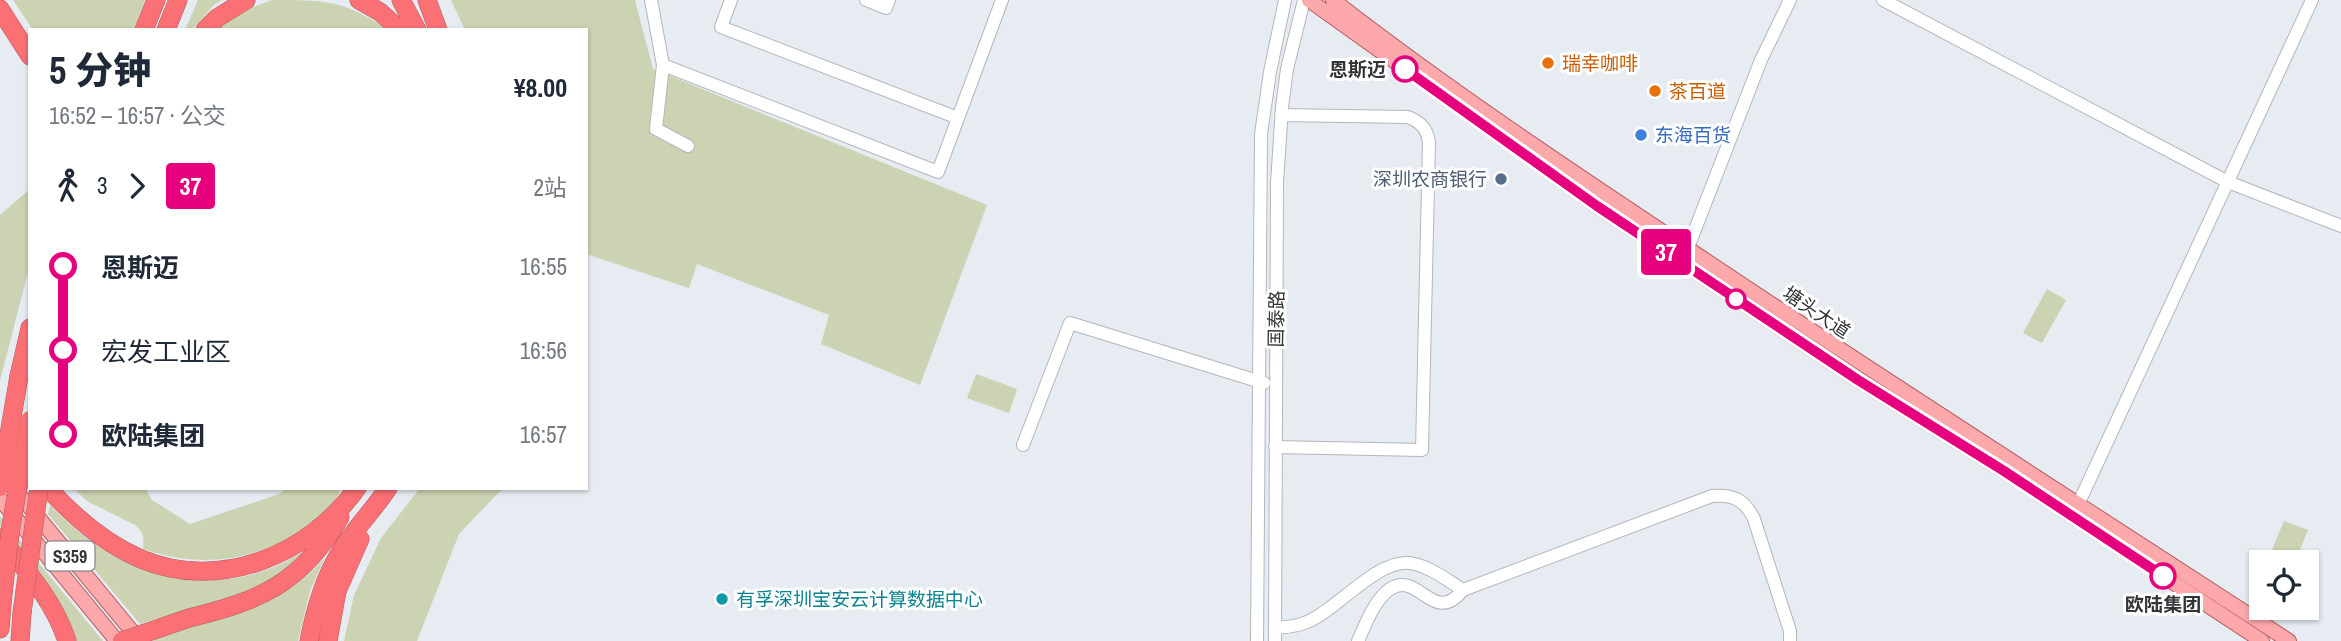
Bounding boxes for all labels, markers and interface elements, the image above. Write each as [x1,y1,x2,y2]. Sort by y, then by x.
text: 5 分钟 [49,45,151,96]
place label: 瑞幸咖啡 [1562,50,1638,76]
marker: 瑞幸咖啡 [1540,55,1556,71]
place label: 恩斯迈 [1329,56,1386,82]
marker: 恩斯迈 [1392,56,1418,82]
text: ¥8.00 [514,70,567,105]
place label: 茶百道 [1669,78,1726,104]
marker: 茶百道 [1647,83,1663,99]
text: 16:52 – 16:57 · 公交 [49,100,226,131]
place label: 东海百货 [1655,122,1731,148]
marker: 东海百货 [1633,127,1649,143]
place label: 深圳农商银行 [1373,166,1487,192]
icon: walk [49,167,87,205]
icon: forward [118,167,156,205]
text: 3 [97,170,108,201]
text: 37 [180,170,201,202]
marker: 深圳农商银行 [1493,171,1509,187]
text: 2站 [534,172,567,203]
line badge: 37 [1634,229,1698,275]
text: 37 [1655,236,1677,268]
text: 恩斯迈 [101,250,179,285]
text: 16:55 [520,251,567,282]
street label: 塘头大道 [1778,280,1856,344]
unlabelled marker [1726,289,1746,309]
street label: 国泰路 [1263,290,1289,348]
text: 宏发工业区 [101,334,231,369]
text: 16:56 [520,335,567,366]
text: 欧陆集团 [101,418,205,453]
text: 16:57 [520,419,567,450]
road number: S359 [46,542,94,570]
map controls [2249,550,2319,620]
button: locate [2249,550,2319,620]
marker: 欧陆集团 [2150,563,2176,589]
place label: 有孚深圳宝安云计算数据中心 [736,586,983,612]
marker: 有孚深圳宝安云计算数据中心 [714,591,730,607]
place label: 欧陆集团 [2125,591,2201,617]

